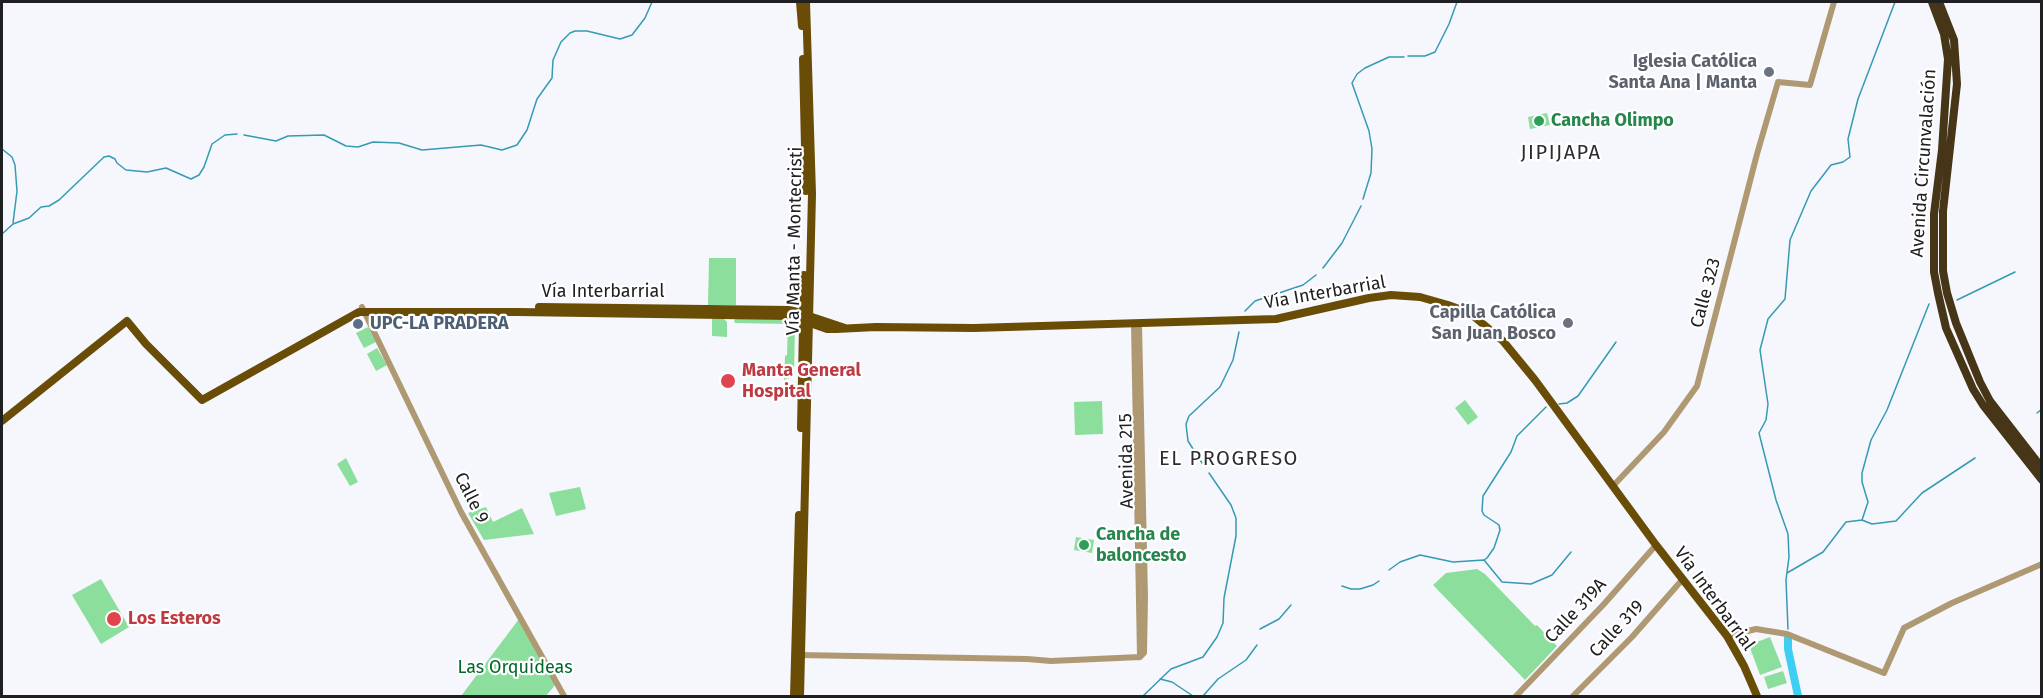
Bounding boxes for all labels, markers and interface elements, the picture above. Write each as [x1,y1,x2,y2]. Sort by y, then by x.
place label: Iglesia Católica Santa Ana | Manta [1608,51,1757,94]
marker: Iglesia Católica Santa Ana | Manta [1762,65,1776,79]
street label: Avenida Circunvalación [1907,68,1941,258]
place label: Cancha Olimpo [1551,110,1674,132]
marker: Cancha Olimpo [1532,114,1546,128]
district label: JIPIJAPA [1521,141,1601,165]
street label: Vía Manta - Montecristi [783,146,807,336]
street label: Calle 323 [1686,256,1726,330]
street label: Vía Interbarrial [1263,272,1387,314]
street label: Vía Interbarrial [542,281,664,303]
place label: Capilla Católica San Juan Bosco [1430,302,1556,344]
place label: UPC-LA PRADERA [370,313,509,335]
marker: Capilla Católica San Juan Bosco [1561,316,1575,330]
marker: UPC-LA PRADERA [351,317,365,331]
place label: Manta General Hospital [742,360,861,403]
marker: Manta General Hospital [719,372,737,390]
street label: Avenida 215 [1115,413,1139,509]
district label: EL PROGRESO [1159,447,1299,471]
street label: Calle 9 [449,469,493,527]
place label: Cancha de baloncesto [1096,524,1186,566]
marker: Cancha de baloncesto [1077,538,1091,552]
street label: Vía Interbarrial [1669,543,1759,655]
street label: Calle 319A [1541,574,1611,648]
street label: Calle 319 [1585,596,1649,662]
place label: Los Esteros [128,608,221,630]
marker: Los Esteros [105,610,123,628]
park label: Las Orquideas [457,657,573,679]

